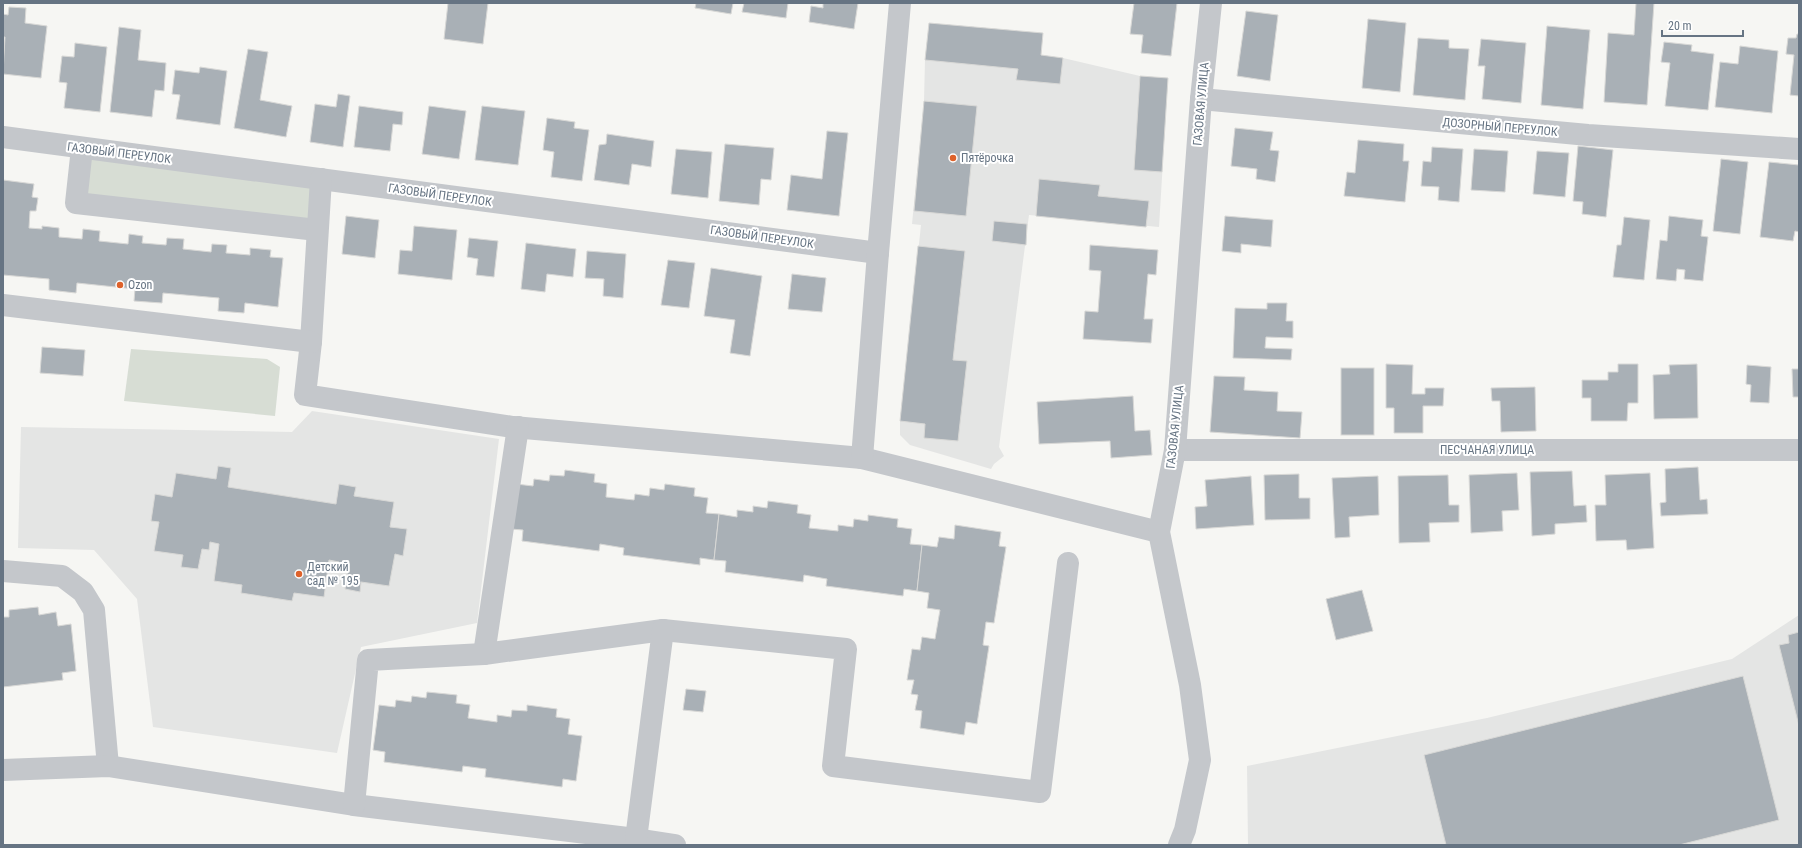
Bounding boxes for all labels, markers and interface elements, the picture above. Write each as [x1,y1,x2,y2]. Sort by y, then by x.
scale bar [1662,12,1743,38]
text: 20 m [1668,19,1692,33]
street label: ГАЗОВАЯ УЛИЦА [1190,62,1212,146]
street label: ДОЗОРНЫЙ ПЕРЕУЛОК [1442,114,1558,139]
street label: ГАЗОВЫЙ ПЕРЕУЛОК [66,139,172,166]
place label: Пятёрочка [961,151,1014,165]
marker: Пятёрочка [948,153,958,163]
street label: ГАЗОВЫЙ ПЕРЕУЛОК [387,180,493,209]
street label: ГАЗОВЫЙ ПЕРЕУЛОК [709,222,815,251]
place label: Ozon [128,278,152,292]
marker: Ozon [115,280,125,290]
street label: ГАЗОВАЯ УЛИЦА [1164,385,1186,469]
street label: ПЕСЧАНАЯ УЛИЦА [1440,443,1534,457]
place label: Детский сад № 195 [307,560,359,588]
marker: Детский сад № 195 [294,569,304,579]

